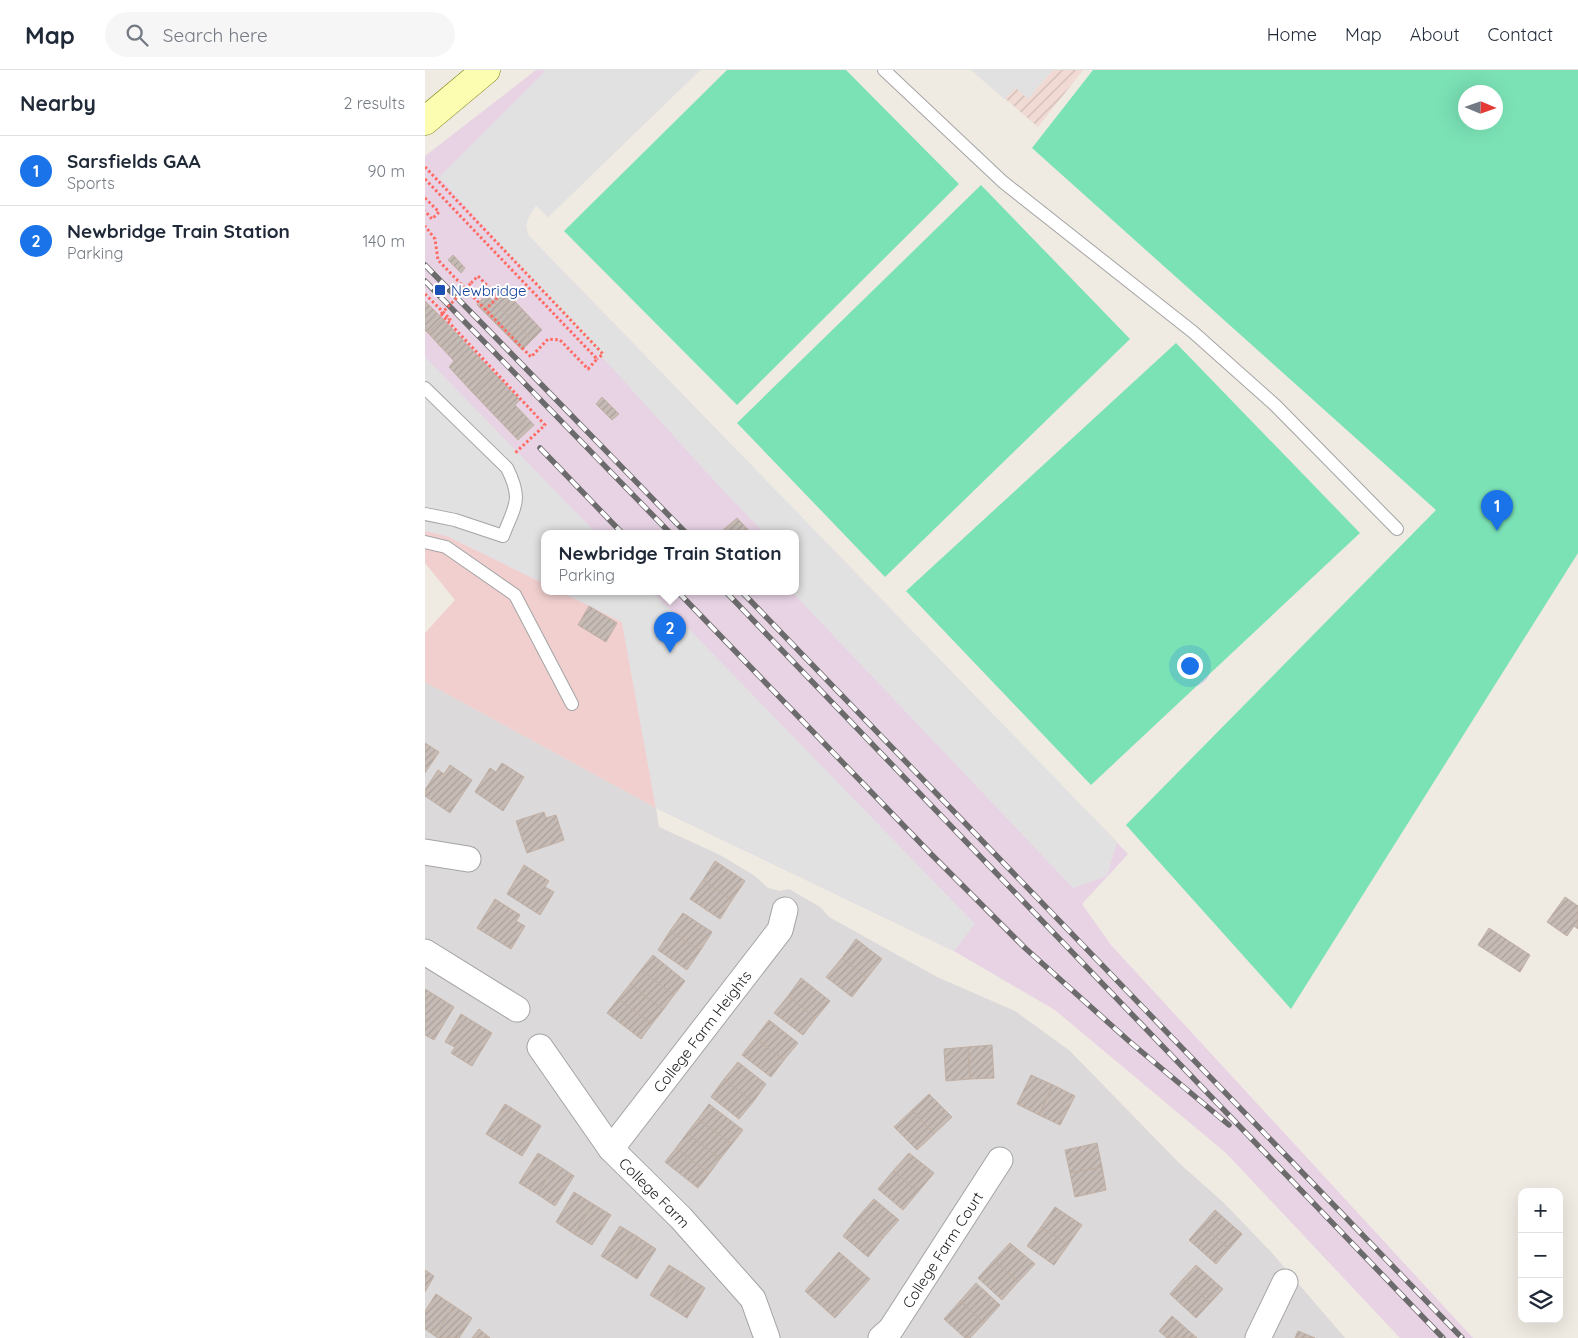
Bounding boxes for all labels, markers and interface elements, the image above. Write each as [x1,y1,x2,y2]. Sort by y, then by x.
search box [105,12,455,57]
text: Map [25,20,75,50]
icon: search [123,21,151,49]
text: Search here [163,23,268,47]
text: Home [1267,23,1317,46]
text: Map [1345,23,1382,46]
text: About [1410,23,1460,46]
text: Contact [1488,23,1553,46]
north arrow [1458,85,1503,130]
text: Nearby [20,90,96,116]
text: 2 results [343,93,405,113]
text: Sarsfields GAA [67,149,201,173]
text: 1 [33,161,39,181]
text: 90 m [368,161,405,181]
text: Sports [67,173,115,193]
text: Newbridge Train Station [67,219,290,243]
text: 2 [31,231,41,251]
text: 140 m [362,231,405,251]
text: Parking [67,243,124,263]
place label: Newbridge [451,281,526,300]
marker: Newbridge [433,283,447,297]
pin: 1 [1481,490,1513,531]
popup [541,530,799,595]
text: Newbridge Train Station [559,541,781,565]
text: Parking [559,565,615,585]
pin: 2 [654,612,686,653]
your location [1177,653,1203,679]
street label: College Farm Heights [649,966,755,1096]
street label: College Farm [615,1153,695,1232]
street label: College Farm Court [898,1188,987,1311]
map controls [1518,1188,1563,1323]
button: + [1518,1188,1563,1233]
button: − [1518,1233,1563,1278]
button: layers [1518,1278,1563,1323]

